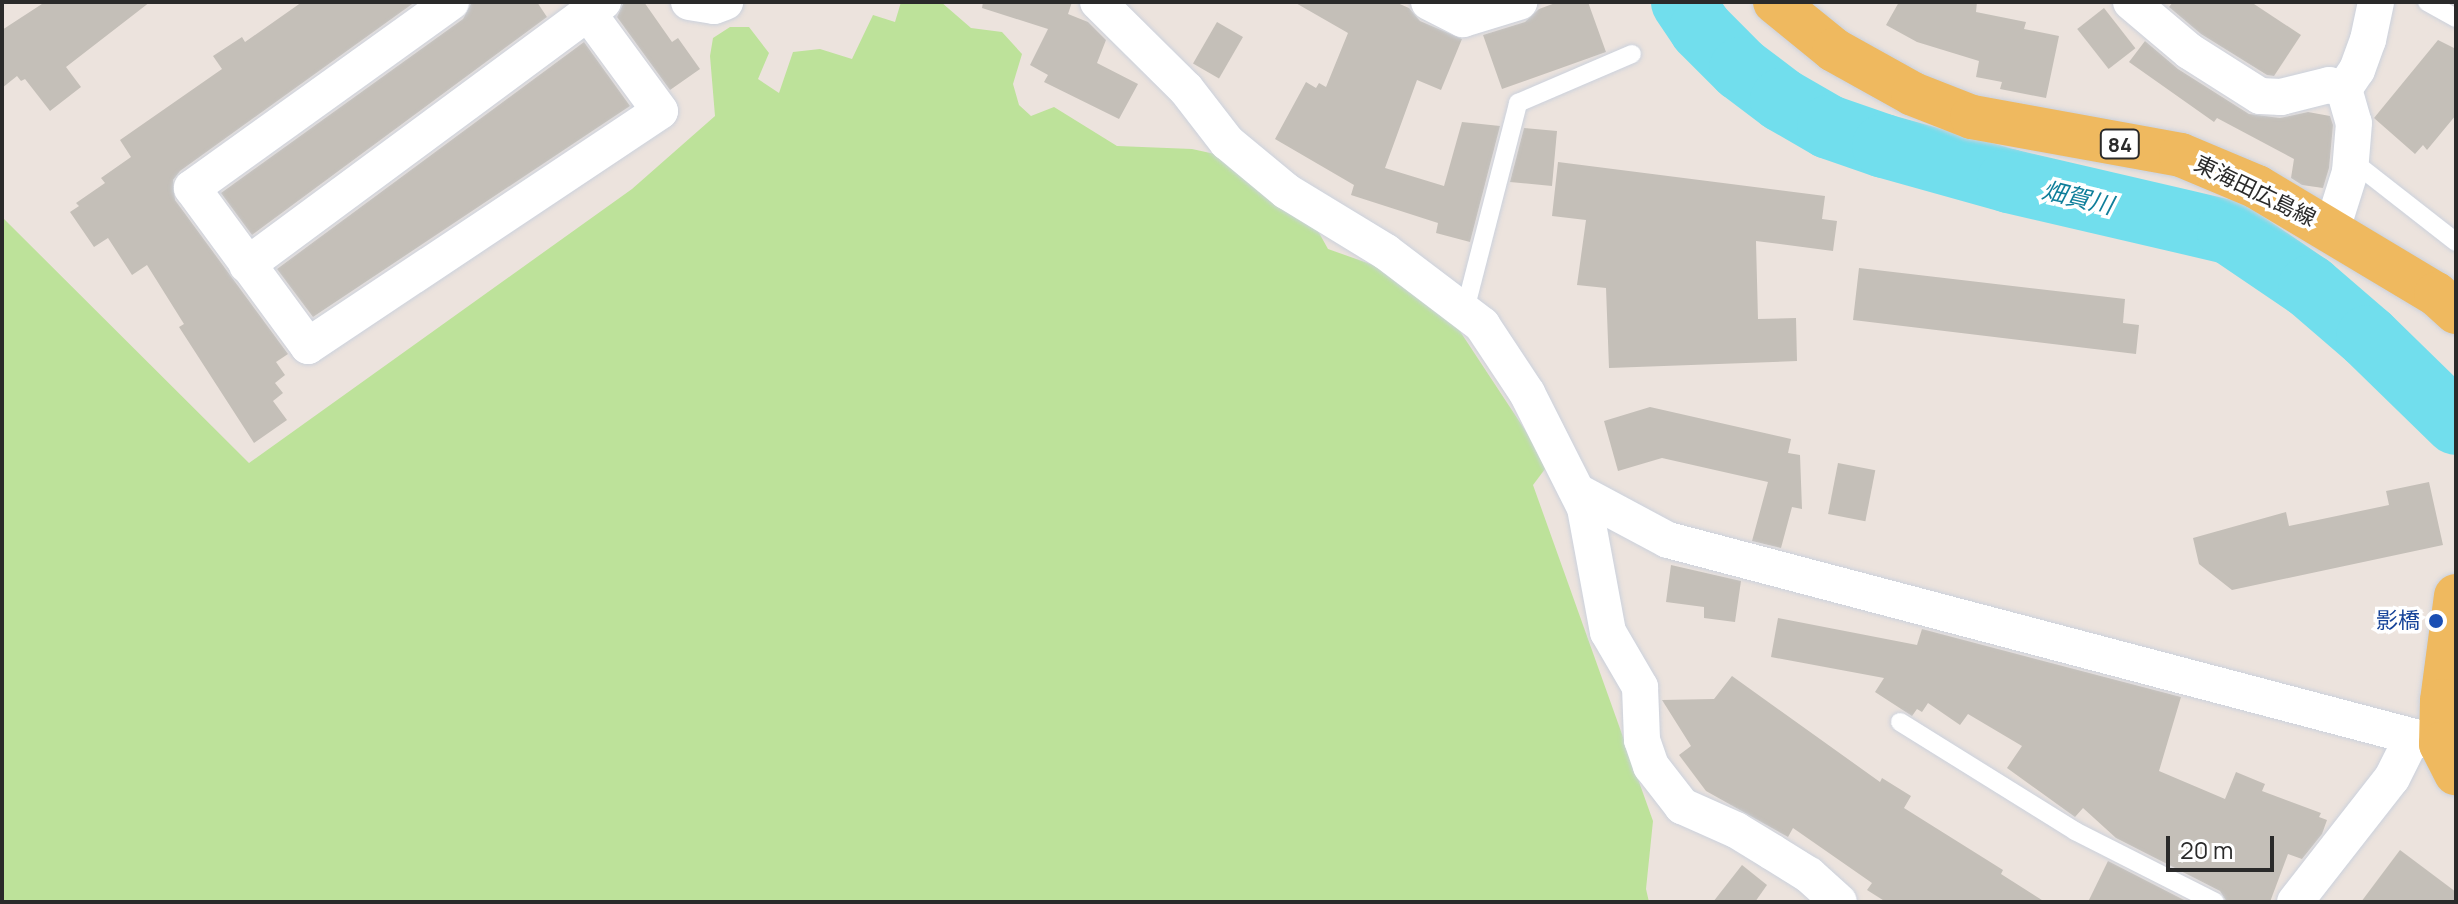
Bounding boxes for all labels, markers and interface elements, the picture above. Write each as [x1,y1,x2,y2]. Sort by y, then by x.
road number: 84 [2098,128,2142,160]
street label: 東海田広島線 [2190,150,2320,232]
water label: 畑賀川 [2040,175,2116,219]
place label: 影橋 [2376,608,2420,634]
marker: 影橋 [2427,612,2445,630]
scale bar [2170,820,2278,870]
text: 20 m [2180,833,2233,866]

